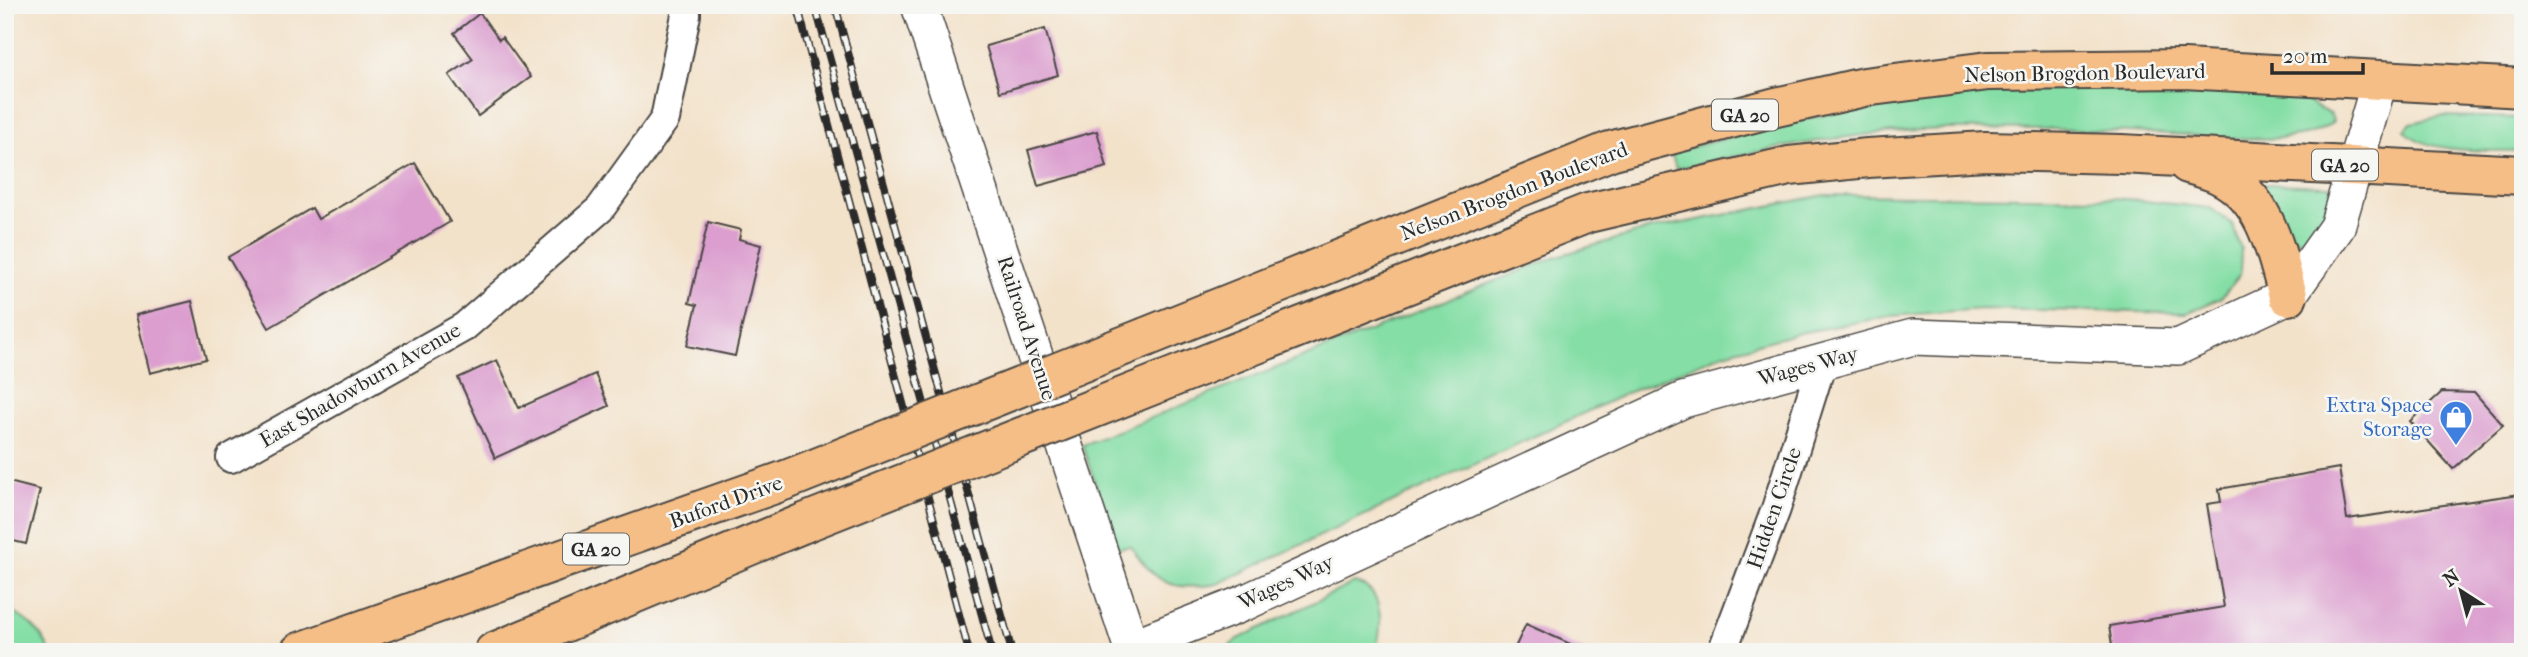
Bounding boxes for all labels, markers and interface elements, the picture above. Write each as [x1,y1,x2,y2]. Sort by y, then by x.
scale bar [2272,32,2364,76]
text: 20 m [2283,44,2328,68]
street label: Nelson Brogdon Boulevard [1964,59,2206,87]
road number: GA 20 [1712,99,1778,130]
street label: Nelson Brogdon Boulevard [1397,136,1632,245]
road number: GA 20 [2312,150,2378,181]
street label: Railroad Avenue [992,253,1062,403]
street label: East Shadowburn Avenue [255,318,465,452]
street label: Wages Way [1754,341,1861,391]
place label: Extra Space Storage [2326,393,2432,441]
shop icon: Extra Space Storage [2437,398,2475,447]
street label: Hidden Circle [1742,444,1806,572]
street label: Buford Drive [666,470,786,534]
road number: GA 20 [563,534,629,564]
street label: Wages Way [1234,549,1338,615]
north arrow [2426,556,2496,626]
text: N [2439,565,2464,591]

